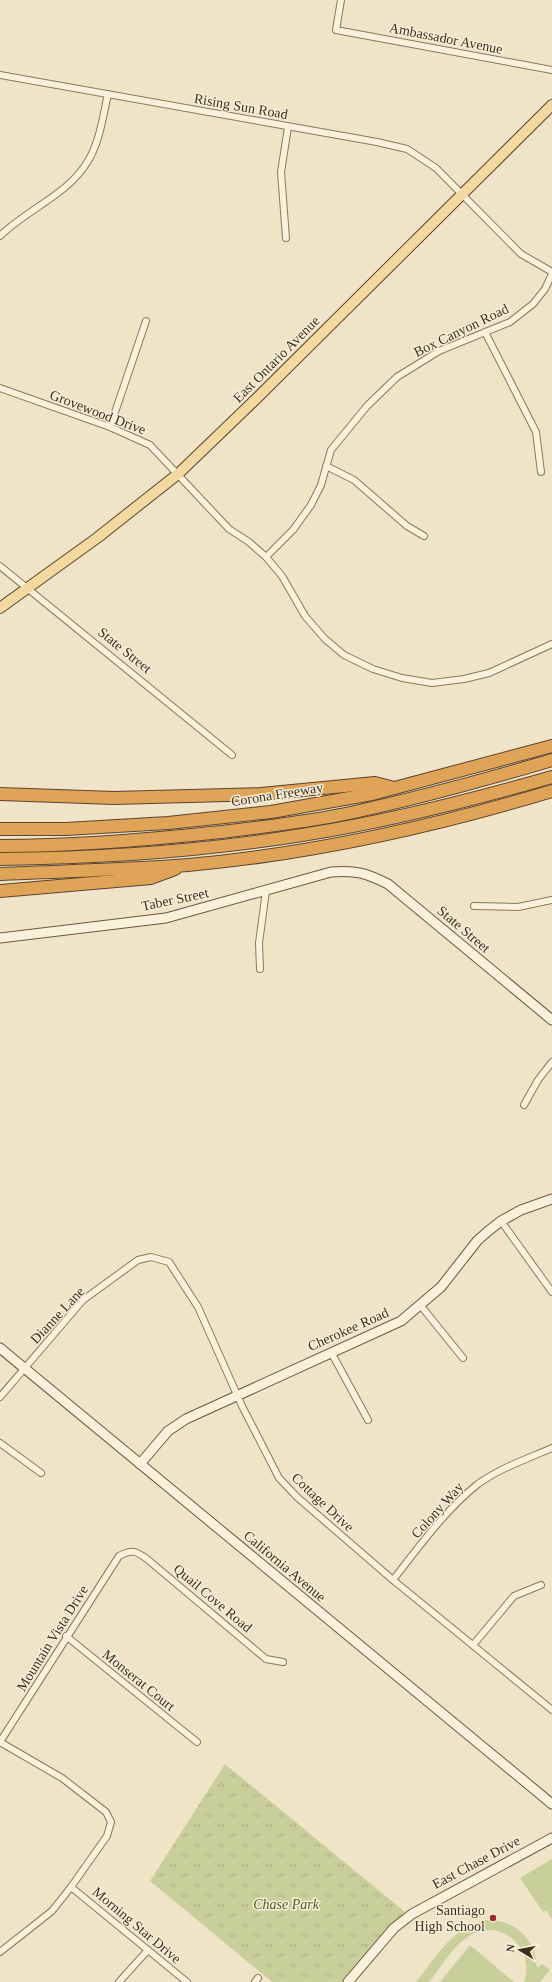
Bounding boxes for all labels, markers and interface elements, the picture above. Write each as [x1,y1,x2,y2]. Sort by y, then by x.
street label: Ambassador Avenue [388,20,504,57]
street label: Rising Sun Road [193,91,289,122]
street label: Box Canyon Road [411,301,511,360]
street label: East Ontario Avenue [230,313,323,406]
street label: Grovewood Drive [48,387,148,438]
street label: State Street [95,624,154,676]
street label: Corona Freeway [230,780,324,809]
street label: Taber Street [140,885,210,914]
street label: State Street [434,903,493,956]
street label: Dianne Lane [27,1284,87,1347]
street label: Cherokee Road [306,1305,391,1354]
street label: Cottage Drive [289,1470,357,1535]
street label: Colony Way [408,1479,466,1541]
street label: California Avenue [241,1528,329,1605]
street label: Quail Cove Road [171,1561,255,1635]
street label: Mountain Vista Drive [14,1583,91,1694]
street label: Monserat Court [100,1647,178,1714]
street label: East Chase Drive [430,1833,523,1892]
street label: Morning Star Drive [90,1884,184,1967]
park label: Chase Park [253,1897,320,1912]
place label: Santiago High School [415,1903,485,1934]
marker: Santiago High School [488,1913,498,1923]
north arrow [500,1930,540,1970]
text: N [504,1943,517,1953]

